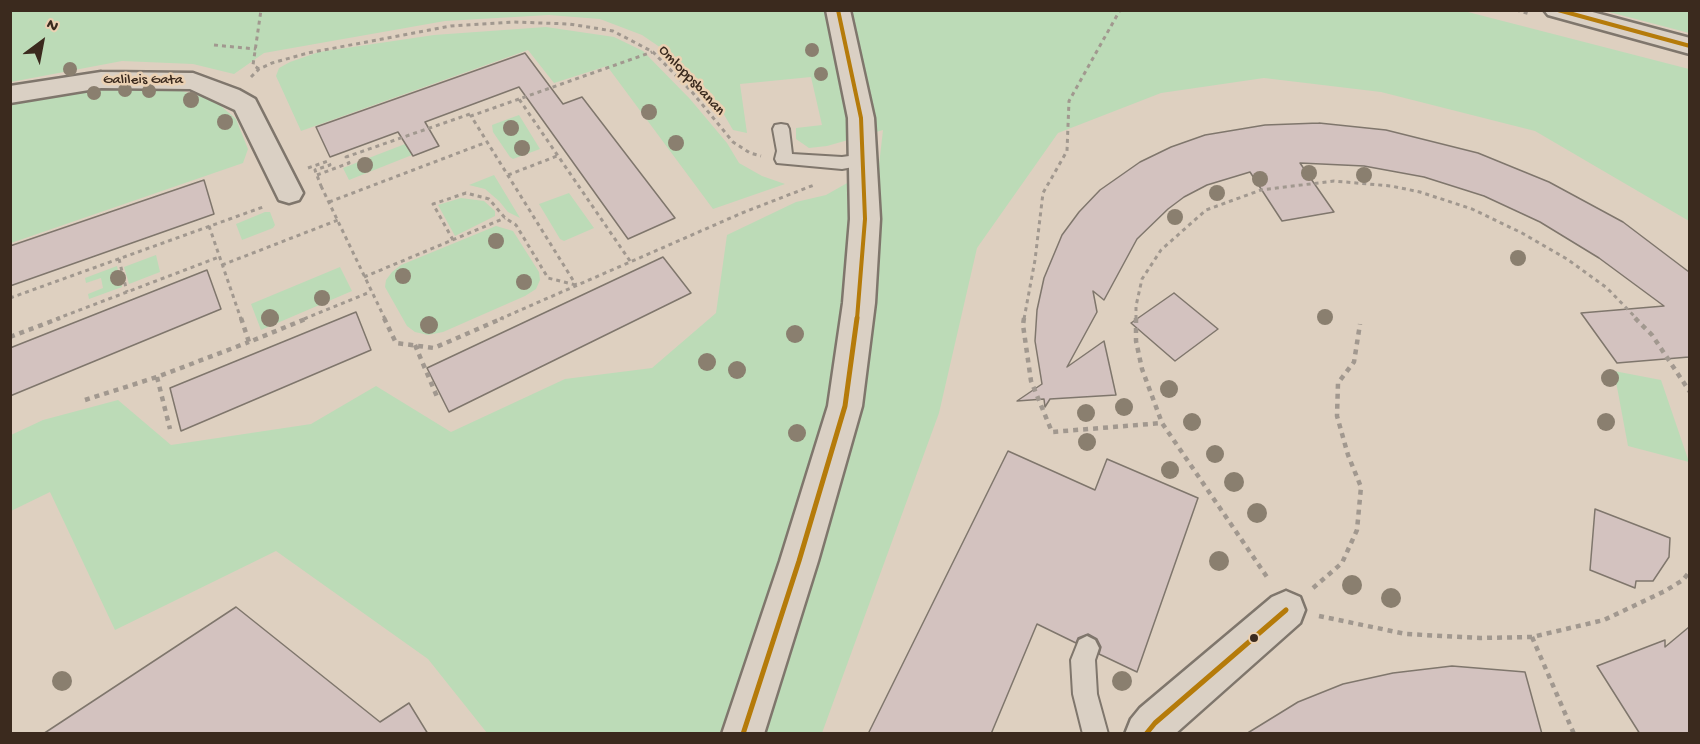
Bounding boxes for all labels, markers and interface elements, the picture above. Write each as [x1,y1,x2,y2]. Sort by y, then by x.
north arrow [12,12,72,72]
text: N [42,15,61,37]
street label: Omloppsbanan [654,42,728,120]
street label: Galileis Gata [103,72,183,90]
unlabelled marker [1248,632,1260,644]

